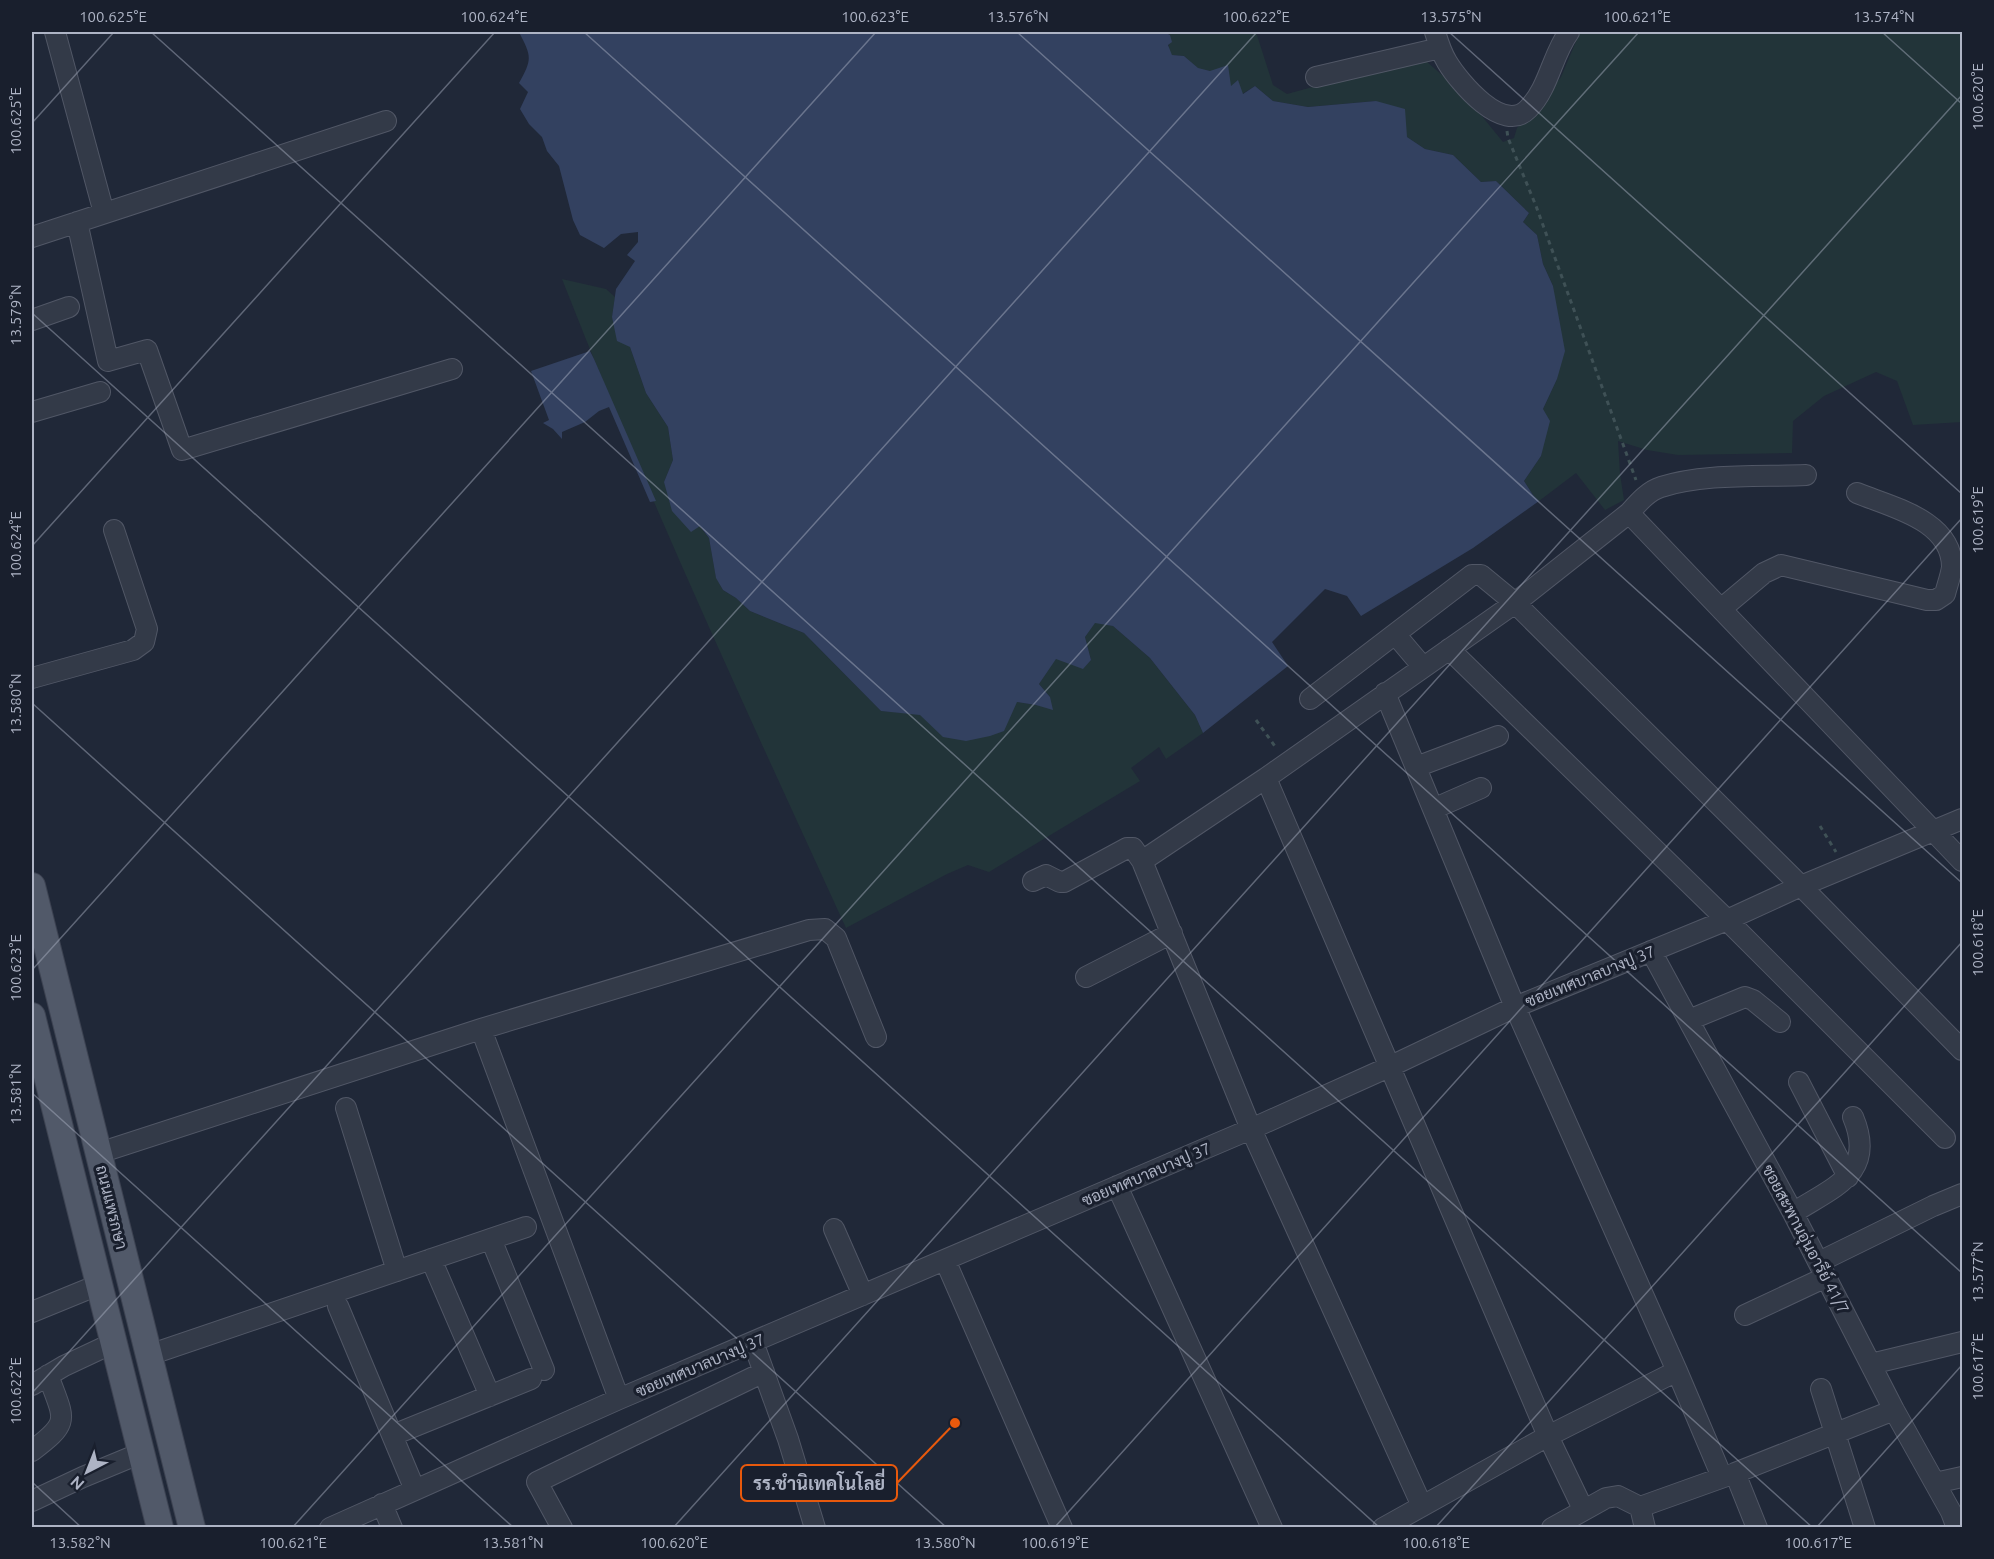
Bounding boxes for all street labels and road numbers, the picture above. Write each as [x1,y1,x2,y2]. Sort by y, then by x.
street label: ซอยเทศบาลบางปู 37 [1522,942,1659,1013]
street label: ซอยเทศบาลบางปู 37 [1079,1139,1214,1212]
street label: ซอยสะพานอุ่นอารีย์ 41/7 [1756,1160,1856,1318]
street label: ถนนแพรกษา [93,1163,131,1251]
street label: ซอยเทศบาลบางปู 37 [633,1330,768,1403]

